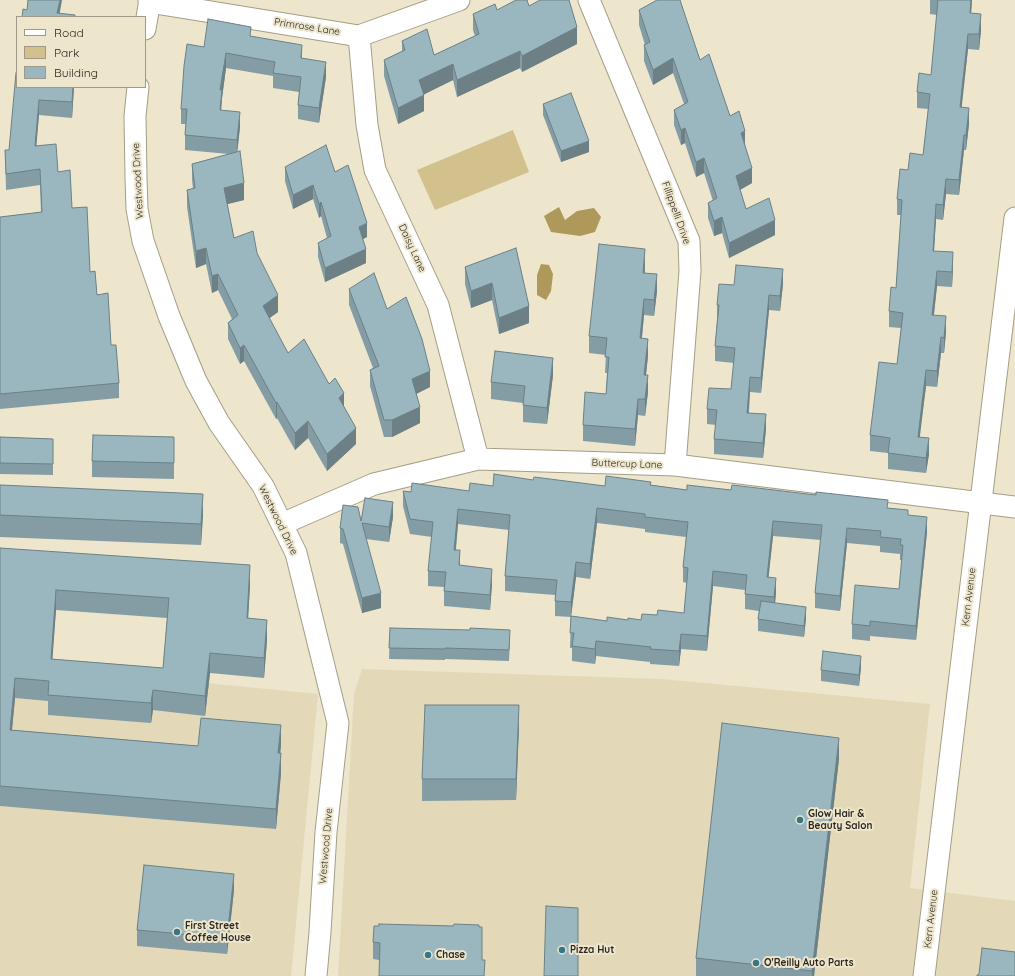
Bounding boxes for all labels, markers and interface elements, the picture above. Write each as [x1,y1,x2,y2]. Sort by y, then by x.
legend [16,16,146,88]
street label: Primrose Lane [273,16,341,38]
text: Road [54,25,84,40]
text: Park [54,45,79,60]
text: Building [54,65,98,80]
street label: Westwood Drive [130,143,146,219]
street label: Fillippelli Drive [659,180,693,246]
street label: Daisy Lane [396,222,428,274]
street label: Buttercup Lane [591,457,663,471]
street label: Westwood Drive [256,483,300,557]
street label: Kern Avenue [959,567,979,627]
street label: Westwood Drive [317,808,335,884]
place label: Glow Hair & Beauty Salon [808,808,872,832]
marker: Glow Hair & Beauty Salon [795,815,805,825]
street label: Kern Avenue [921,889,941,949]
place label: First Street Coffee House [185,920,251,944]
marker: First Street Coffee House [172,927,182,937]
place label: Pizza Hut [570,944,614,956]
marker: Pizza Hut [557,945,567,955]
place label: Chase [436,949,465,961]
marker: Chase [423,950,433,960]
place label: O'Reilly Auto Parts [764,957,854,969]
marker: O'Reilly Auto Parts [751,958,761,968]

